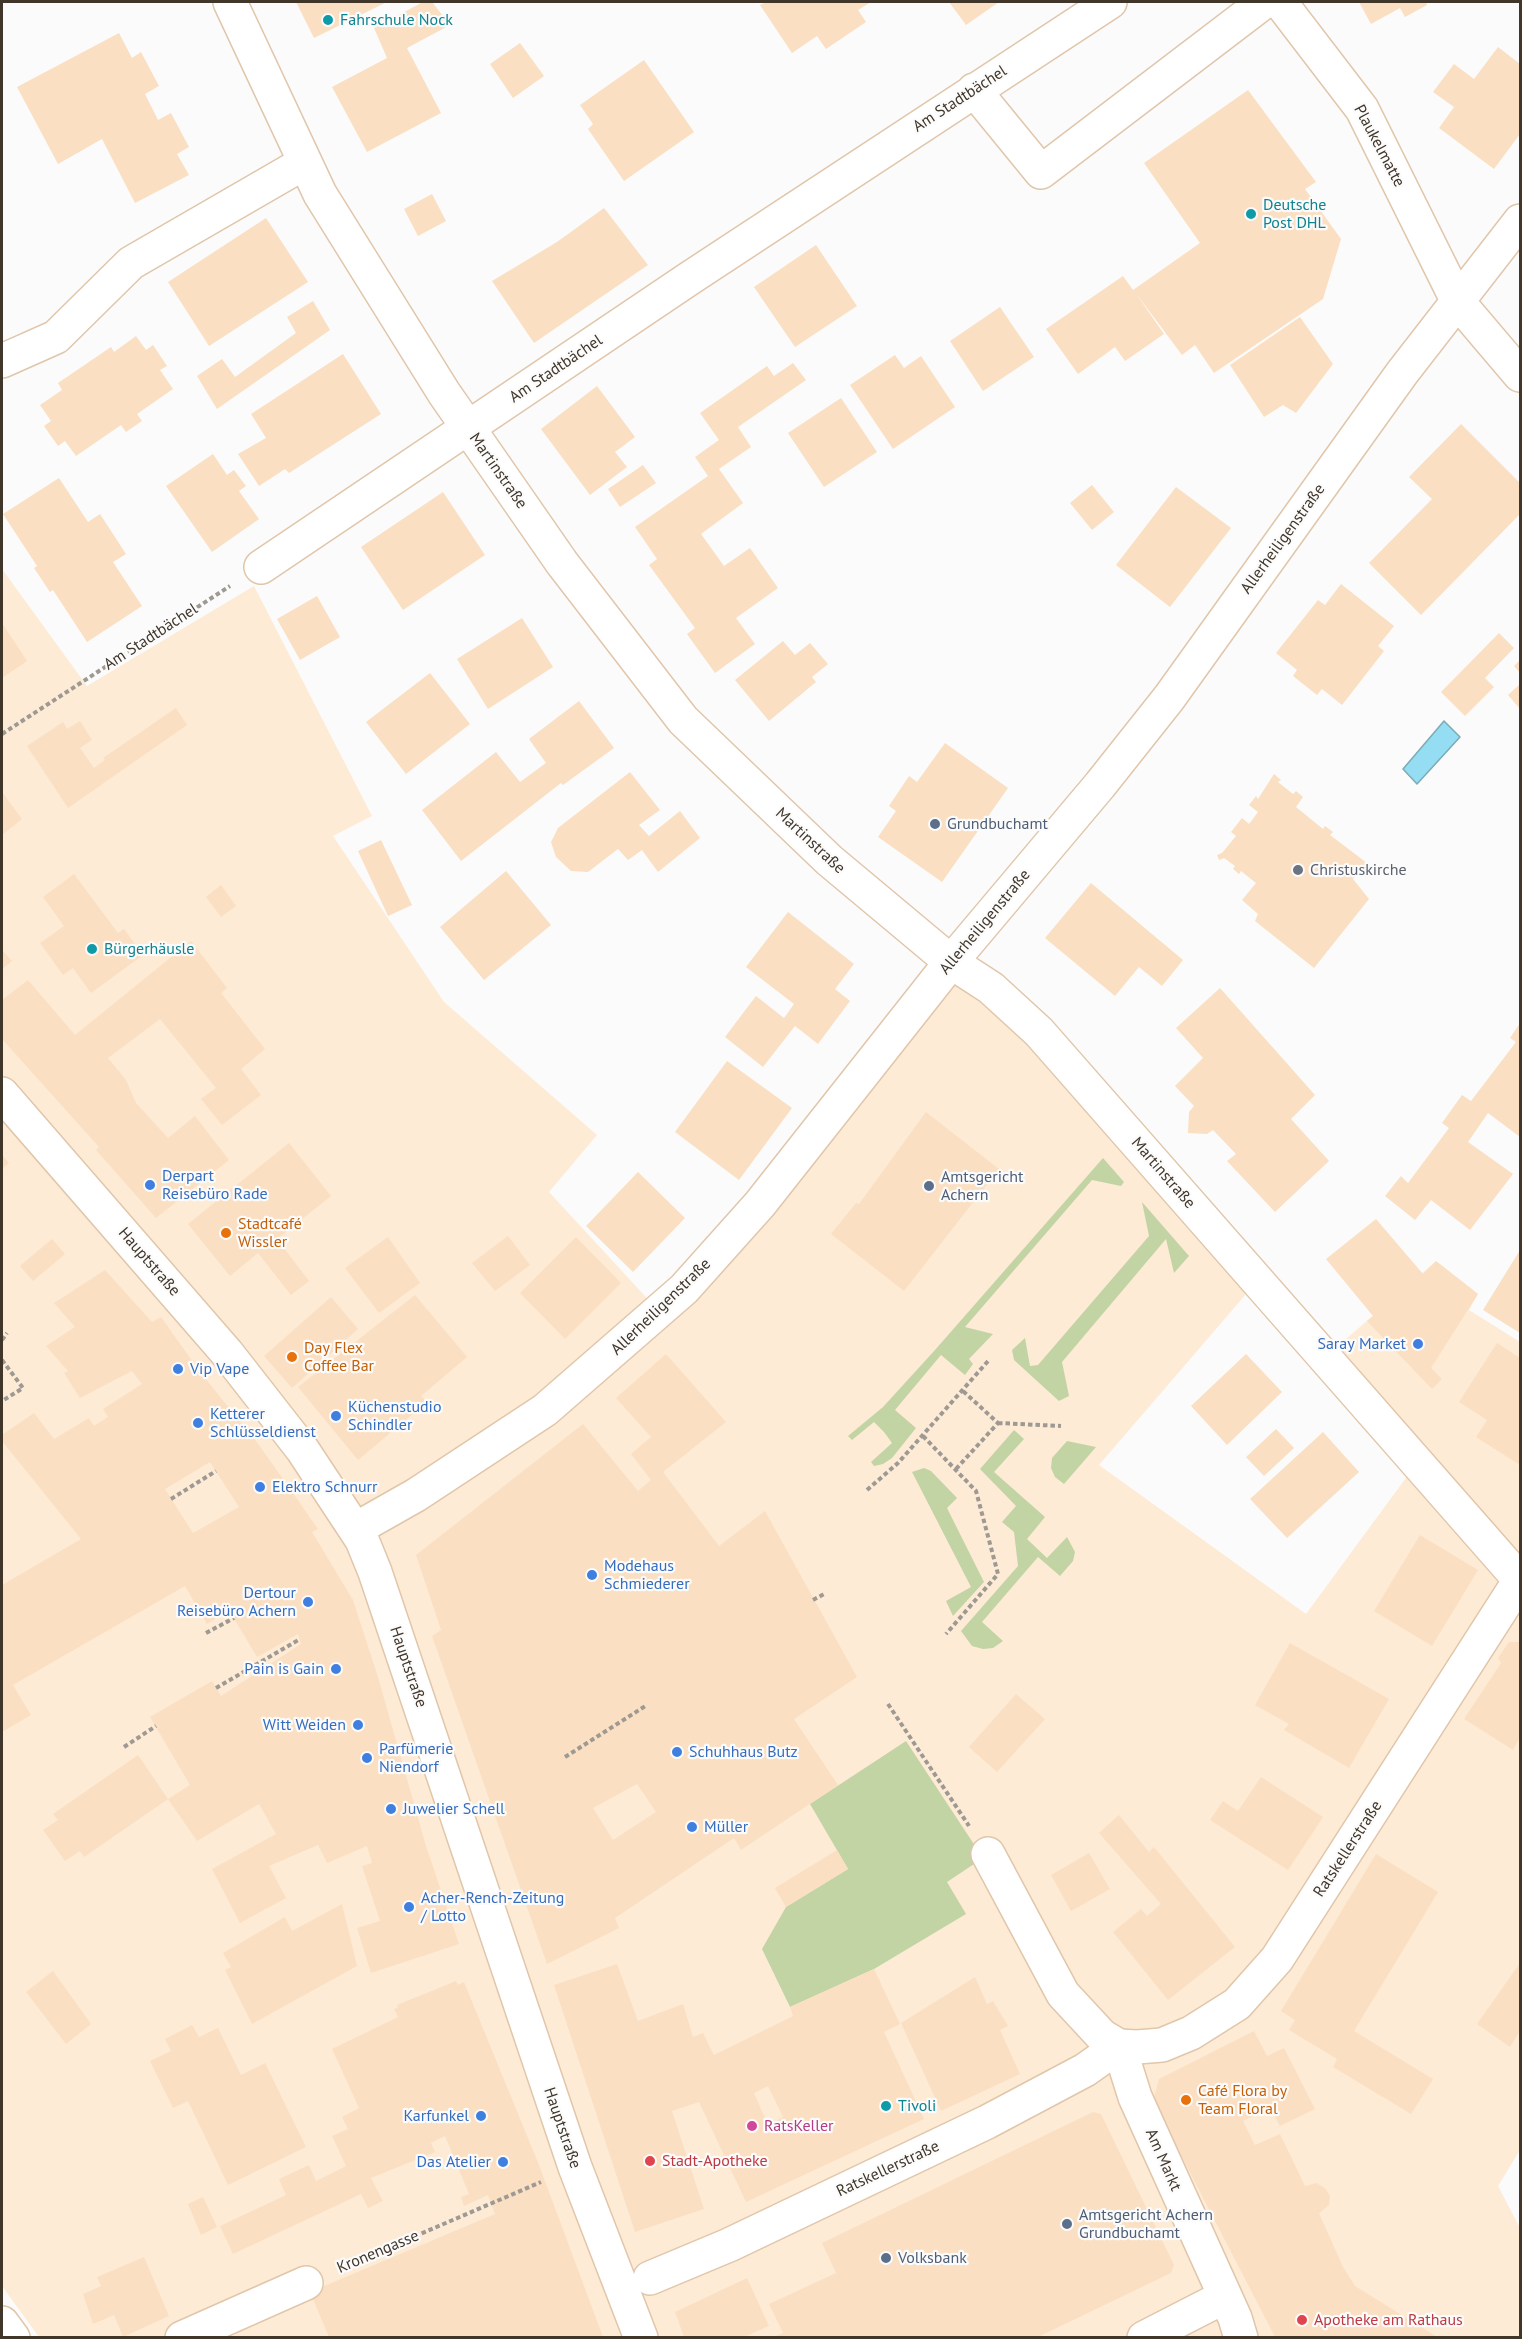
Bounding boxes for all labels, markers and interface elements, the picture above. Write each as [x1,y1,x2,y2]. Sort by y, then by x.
place label: Fahrschule Nock [340,10,453,30]
marker: Fahrschule Nock [321,13,335,27]
street label: Am Stadtbächel [910,62,1010,136]
street label: Plaukelmatte [1349,102,1409,190]
place label: Deutsche Post DHL [1263,195,1326,233]
marker: Deutsche Post DHL [1244,207,1258,221]
street label: Am Stadtbächel [506,331,606,407]
street label: Martinstraße [465,429,531,513]
street label: Allerheiligenstraße [1237,480,1329,598]
street label: Am Stadtbächel [101,600,201,674]
street label: Martinstraße [771,804,849,878]
place label: Grundbuchamt [947,814,1048,834]
marker: Grundbuchamt [928,817,942,831]
place label: Christuskirche [1310,860,1407,880]
marker: Christuskirche [1291,863,1305,877]
street label: Allerheiligenstraße [936,866,1034,978]
place label: Bürgerhäusle [104,939,194,959]
marker: Bürgerhäusle [85,942,99,956]
street label: Martinstraße [1127,1133,1199,1213]
place label: Derpart Reisebüro Rade [162,1166,268,1204]
place label: Amtsgericht Achern [941,1167,1023,1205]
marker: Derpart Reisebüro Rade [143,1178,157,1192]
marker: Amtsgericht Achern [922,1179,936,1193]
place label: Stadtcafé Wissler [238,1214,302,1252]
street label: Hauptstraße [114,1224,184,1300]
marker: Stadtcafé Wissler [219,1226,233,1240]
street label: Allerheiligenstraße [607,1255,715,1359]
place label: Saray Market [1317,1334,1406,1354]
marker: Saray Market [1411,1337,1425,1351]
place label: Day Flex Coffee Bar [304,1338,374,1376]
marker: Day Flex Coffee Bar [285,1350,299,1364]
place label: Vip Vape [190,1359,249,1379]
marker: Vip Vape [171,1362,185,1376]
place label: Küchenstudio Schindler [348,1397,441,1435]
place label: Ketterer Schlüsseldienst [210,1404,316,1442]
marker: Küchenstudio Schindler [329,1409,343,1423]
marker: Ketterer Schlüsseldienst [191,1416,205,1430]
place label: Elektro Schnurr [272,1477,377,1497]
marker: Elektro Schnurr [253,1480,267,1494]
place label: Modehaus Schmiederer [604,1556,690,1594]
marker: Modehaus Schmiederer [585,1568,599,1582]
place label: Dertour Reisebüro Achern [177,1583,296,1621]
marker: Dertour Reisebüro Achern [301,1595,315,1609]
street label: Hauptstraße [385,1624,431,1710]
place label: Pain is Gain [244,1659,324,1679]
marker: Pain is Gain [329,1662,343,1676]
place label: Witt Weiden [263,1715,346,1735]
marker: Witt Weiden [351,1718,365,1732]
place label: Parfümerie Niendorf [379,1739,453,1777]
place label: Schuhhaus Butz [689,1742,798,1762]
marker: Schuhhaus Butz [670,1745,684,1759]
marker: Parfümerie Niendorf [360,1751,374,1765]
street label: Ratskellerstraße [1310,1797,1386,1901]
place label: Juwelier Schell [403,1799,505,1819]
marker: Juwelier Schell [384,1802,398,1816]
place label: Müller [704,1817,748,1837]
marker: Müller [685,1820,699,1834]
place label: Acher-Rench-Zeitung / Lotto [421,1888,564,1926]
marker: Acher-Rench-Zeitung / Lotto [402,1900,416,1914]
place label: Café Flora by Team Floral [1198,2081,1287,2119]
street label: Hauptstraße [539,2085,585,2171]
marker: Café Flora by Team Floral [1179,2093,1193,2107]
place label: Tivoli [898,2096,936,2116]
marker: Tivoli [879,2099,893,2113]
place label: Karfunkel [404,2106,469,2126]
marker: Karfunkel [474,2109,488,2123]
place label: RatsKeller [764,2116,833,2136]
marker: RatsKeller [745,2119,759,2133]
street label: Am Markt [1141,2126,1185,2194]
street label: Ratskellerstraße [834,2137,942,2201]
place label: Stadt-Apotheke [662,2151,768,2171]
place label: Das Atelier [417,2152,491,2172]
marker: Stadt-Apotheke [643,2154,657,2168]
marker: Das Atelier [496,2155,510,2169]
place label: Amtsgericht Achern Grundbuchamt [1079,2205,1213,2243]
marker: Amtsgericht Achern Grundbuchamt [1060,2217,1074,2231]
street label: Kronengasse [334,2226,422,2278]
place label: Volksbank [898,2248,967,2268]
marker: Volksbank [879,2251,893,2265]
place label: Apotheke am Rathaus [1314,2310,1463,2330]
marker: Apotheke am Rathaus [1295,2313,1309,2327]

